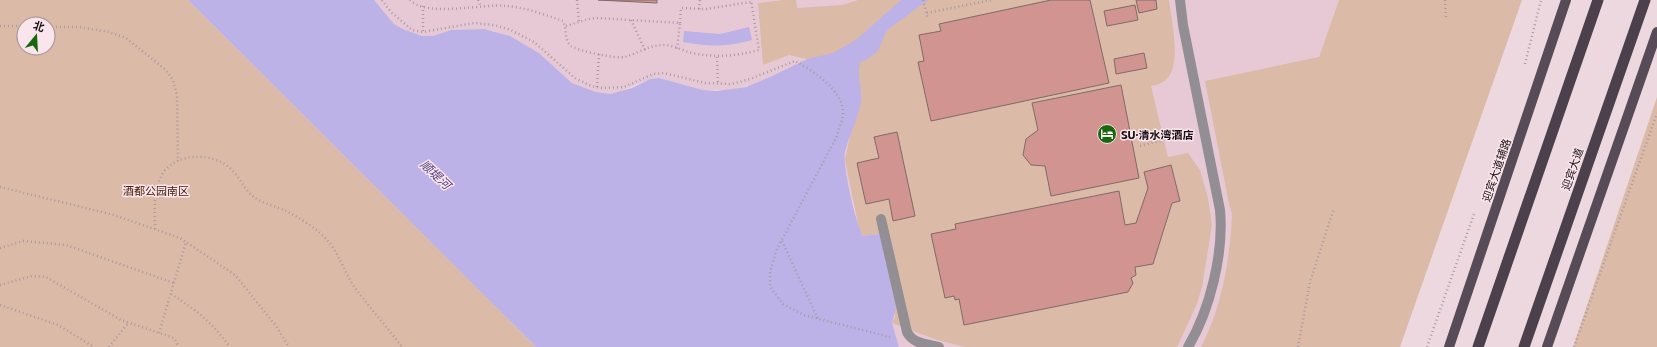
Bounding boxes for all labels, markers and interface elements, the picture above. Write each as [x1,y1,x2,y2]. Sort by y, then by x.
north arrow [16,16,56,56]
text: 北 [32,18,46,34]
hotel icon: SU·清水湾酒店 [1096,123,1118,145]
place label: SU·清水湾酒店 [1121,128,1194,141]
street label: 迎宾大道辅路 [1479,137,1513,203]
street label: 迎宾大道 [1559,146,1585,192]
water label: 顺堤河 [418,157,455,193]
park label: 酒都公园南区 [123,184,189,197]

